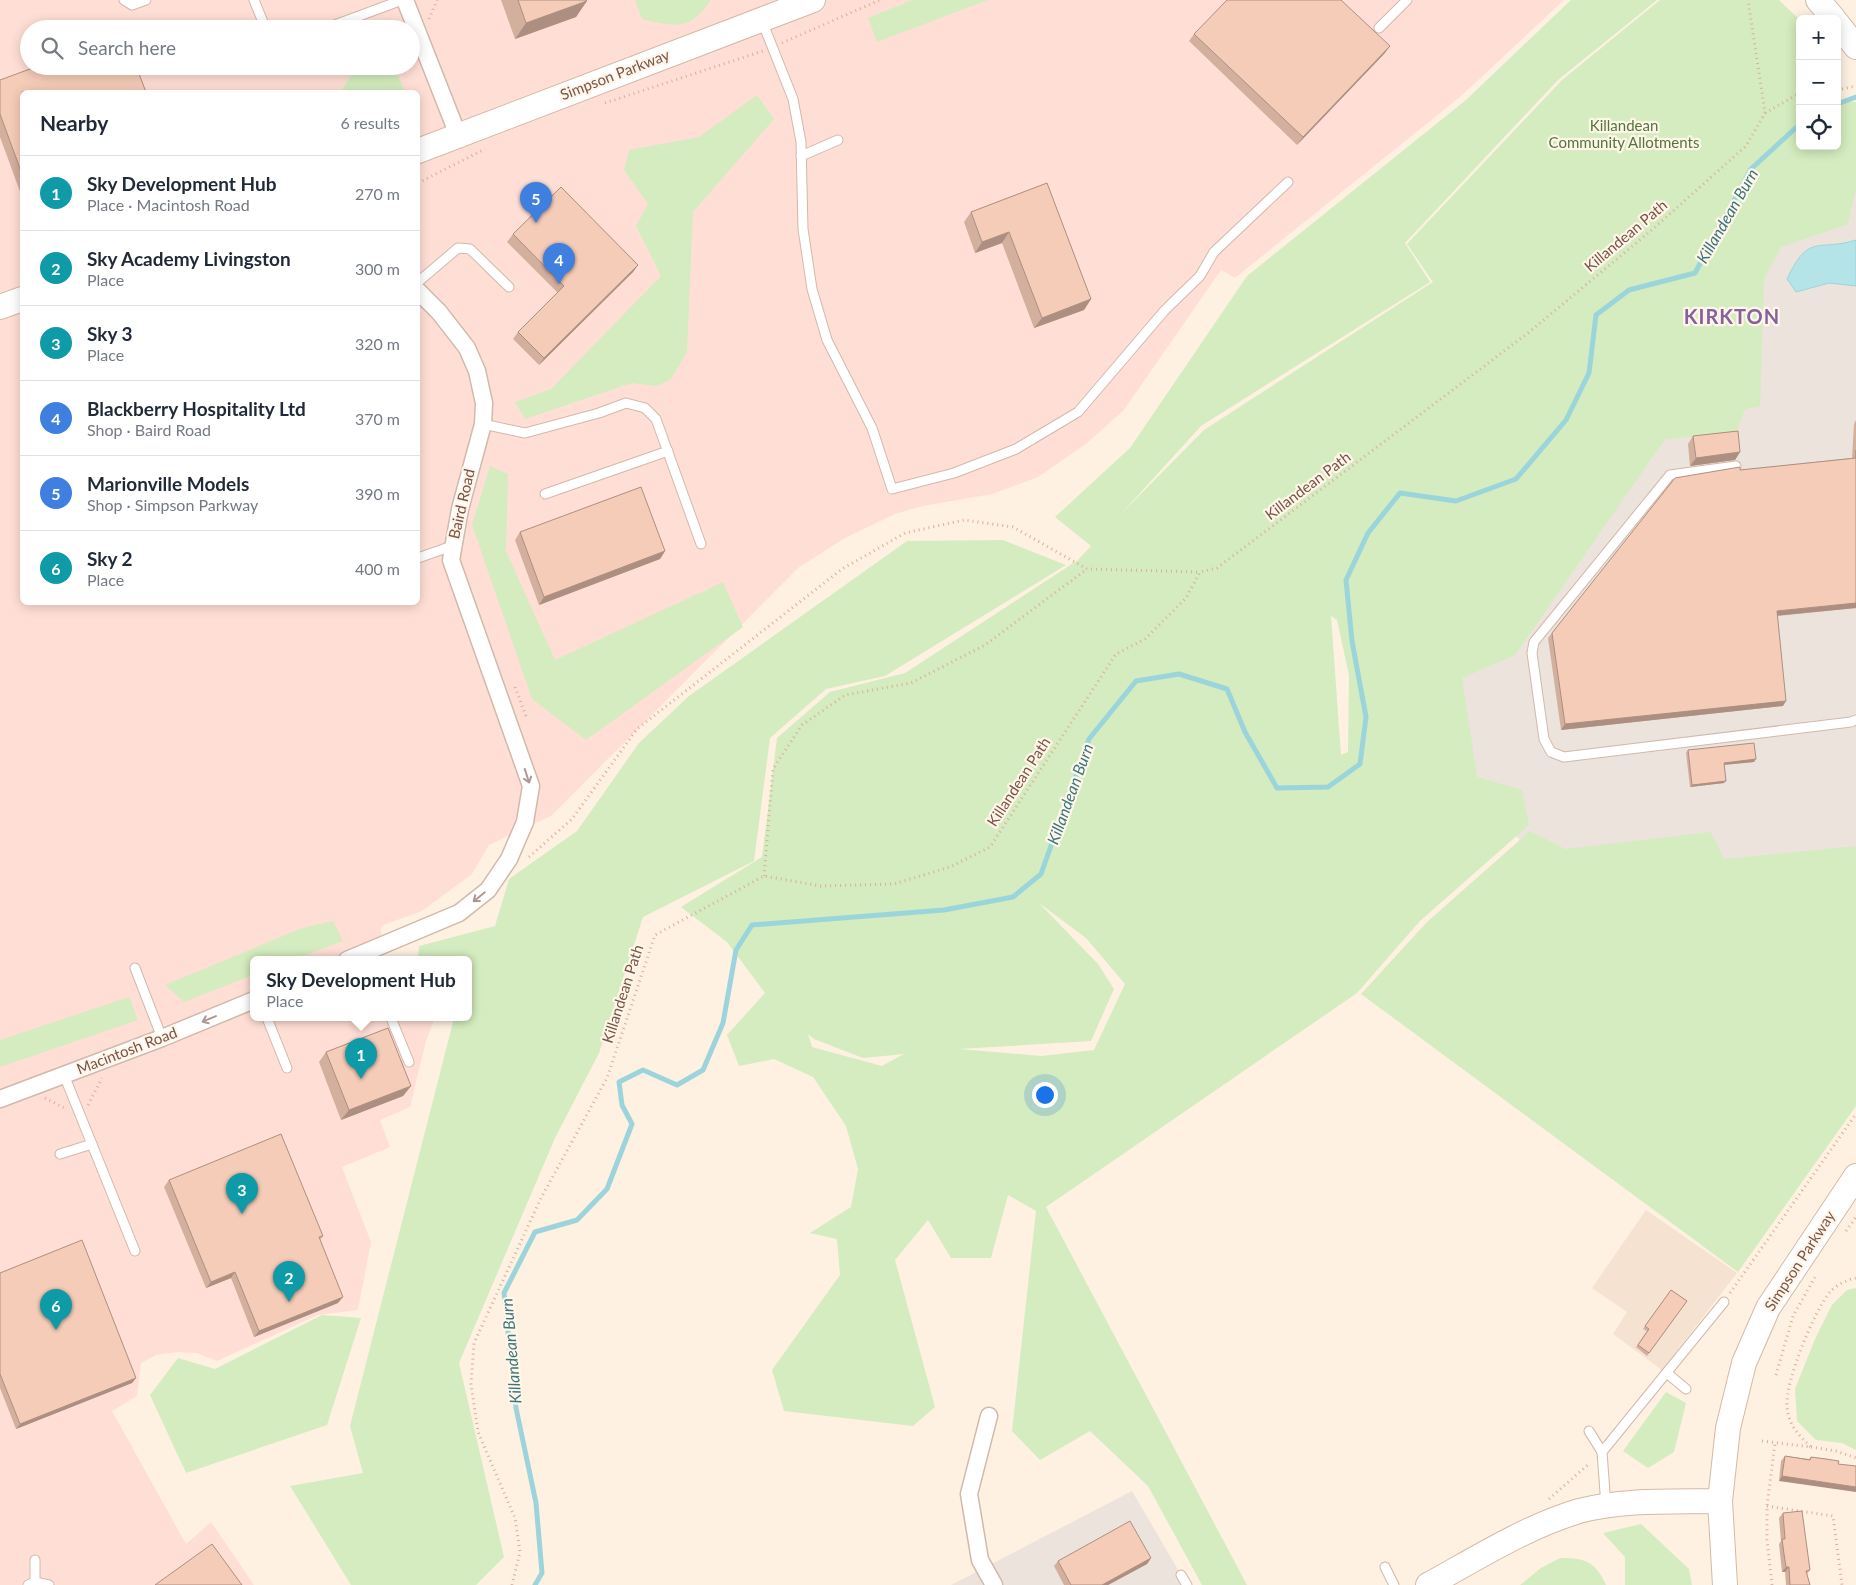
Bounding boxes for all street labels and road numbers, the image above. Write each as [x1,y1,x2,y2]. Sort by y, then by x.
street label: Simpson Parkway [557,45,672,103]
street label: Killandean Path [1580,195,1670,275]
street label: Killandean Path [1261,447,1354,523]
street label: Baird Road [444,467,478,541]
street label: Killandean Path [983,734,1054,829]
street label: Killandean Path [598,942,646,1045]
street label: Macintosh Road [74,1023,179,1077]
street label: Simpson Parkway [1760,1207,1838,1314]

